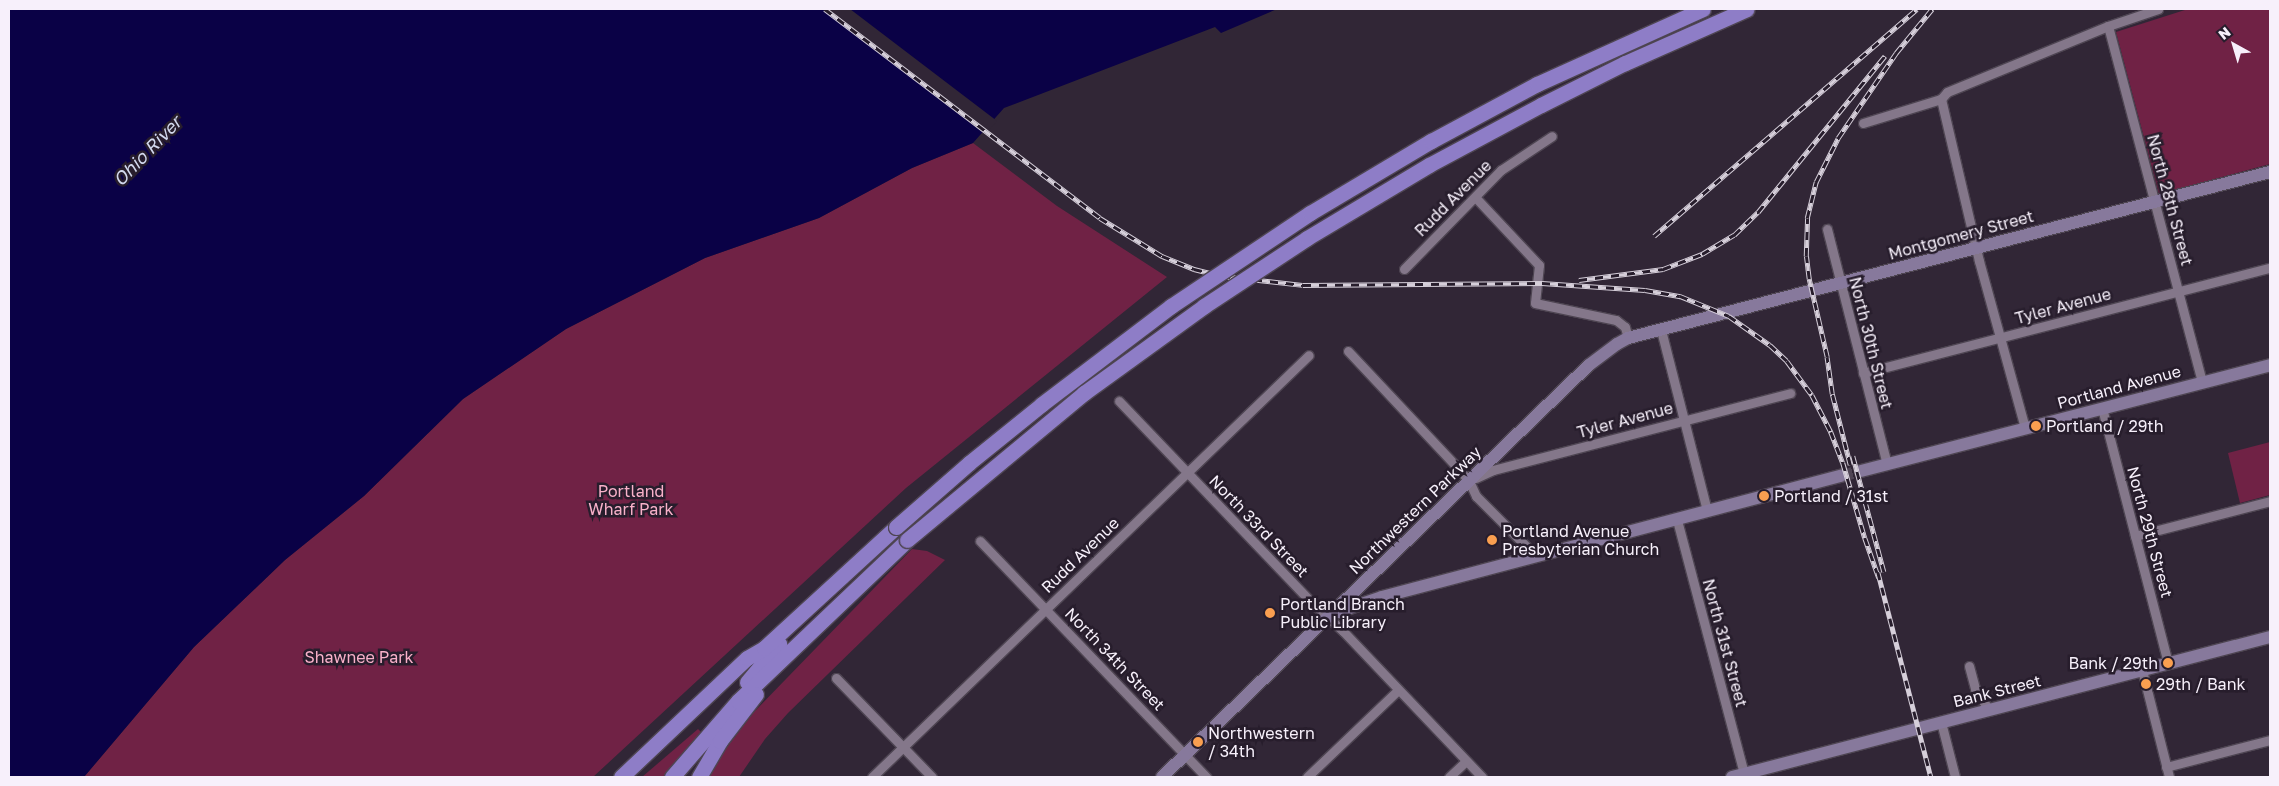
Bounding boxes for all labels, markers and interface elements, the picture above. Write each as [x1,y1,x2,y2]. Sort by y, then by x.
north arrow [2209,20,2259,70]
text: N [2215,23,2234,43]
water label: Ohio River [108,112,186,190]
street label: North 28th Street [2143,132,2197,268]
street label: Rudd Avenue [1411,156,1495,240]
street label: Montgomery Street [1886,206,2036,264]
street label: North 30th Street [1845,275,1897,411]
street label: Tyler Avenue [2013,284,2113,328]
street label: Portland Avenue [2055,361,2183,413]
street label: Tyler Avenue [1575,398,1675,442]
place label: Portland / 29th [2046,416,2164,436]
marker: Portland / 29th [2030,420,2042,432]
street label: Northwestern Parkway [1345,442,1485,578]
street label: North 29th Street [2123,464,2177,600]
street label: North 33rd Street [1205,471,1313,581]
park label: Portland Wharf Park [588,481,674,519]
place label: Portland / 31st [1774,486,1888,506]
marker: Portland / 31st [1758,490,1770,502]
street label: Rudd Avenue [1037,513,1123,597]
place label: Portland Avenue Presbyterian Church [1502,521,1659,559]
marker: Portland Avenue Presbyterian Church [1486,534,1498,546]
street label: North 31st Street [1699,577,1751,709]
place label: Portland Branch Public Library [1280,594,1405,632]
street label: North 34th Street [1061,604,1169,714]
marker: Portland Branch Public Library [1264,607,1276,619]
park label: Shawnee Park [305,647,413,667]
place label: Bank / 29th [2068,653,2158,673]
marker: Bank / 29th [2162,657,2174,669]
street label: Bank Street [1951,671,2043,711]
place label: 29th / Bank [2156,674,2246,694]
marker: 29th / Bank [2140,678,2152,690]
place label: Northwestern / 34th [1208,723,1315,761]
marker: Northwestern / 34th [1192,736,1204,748]

